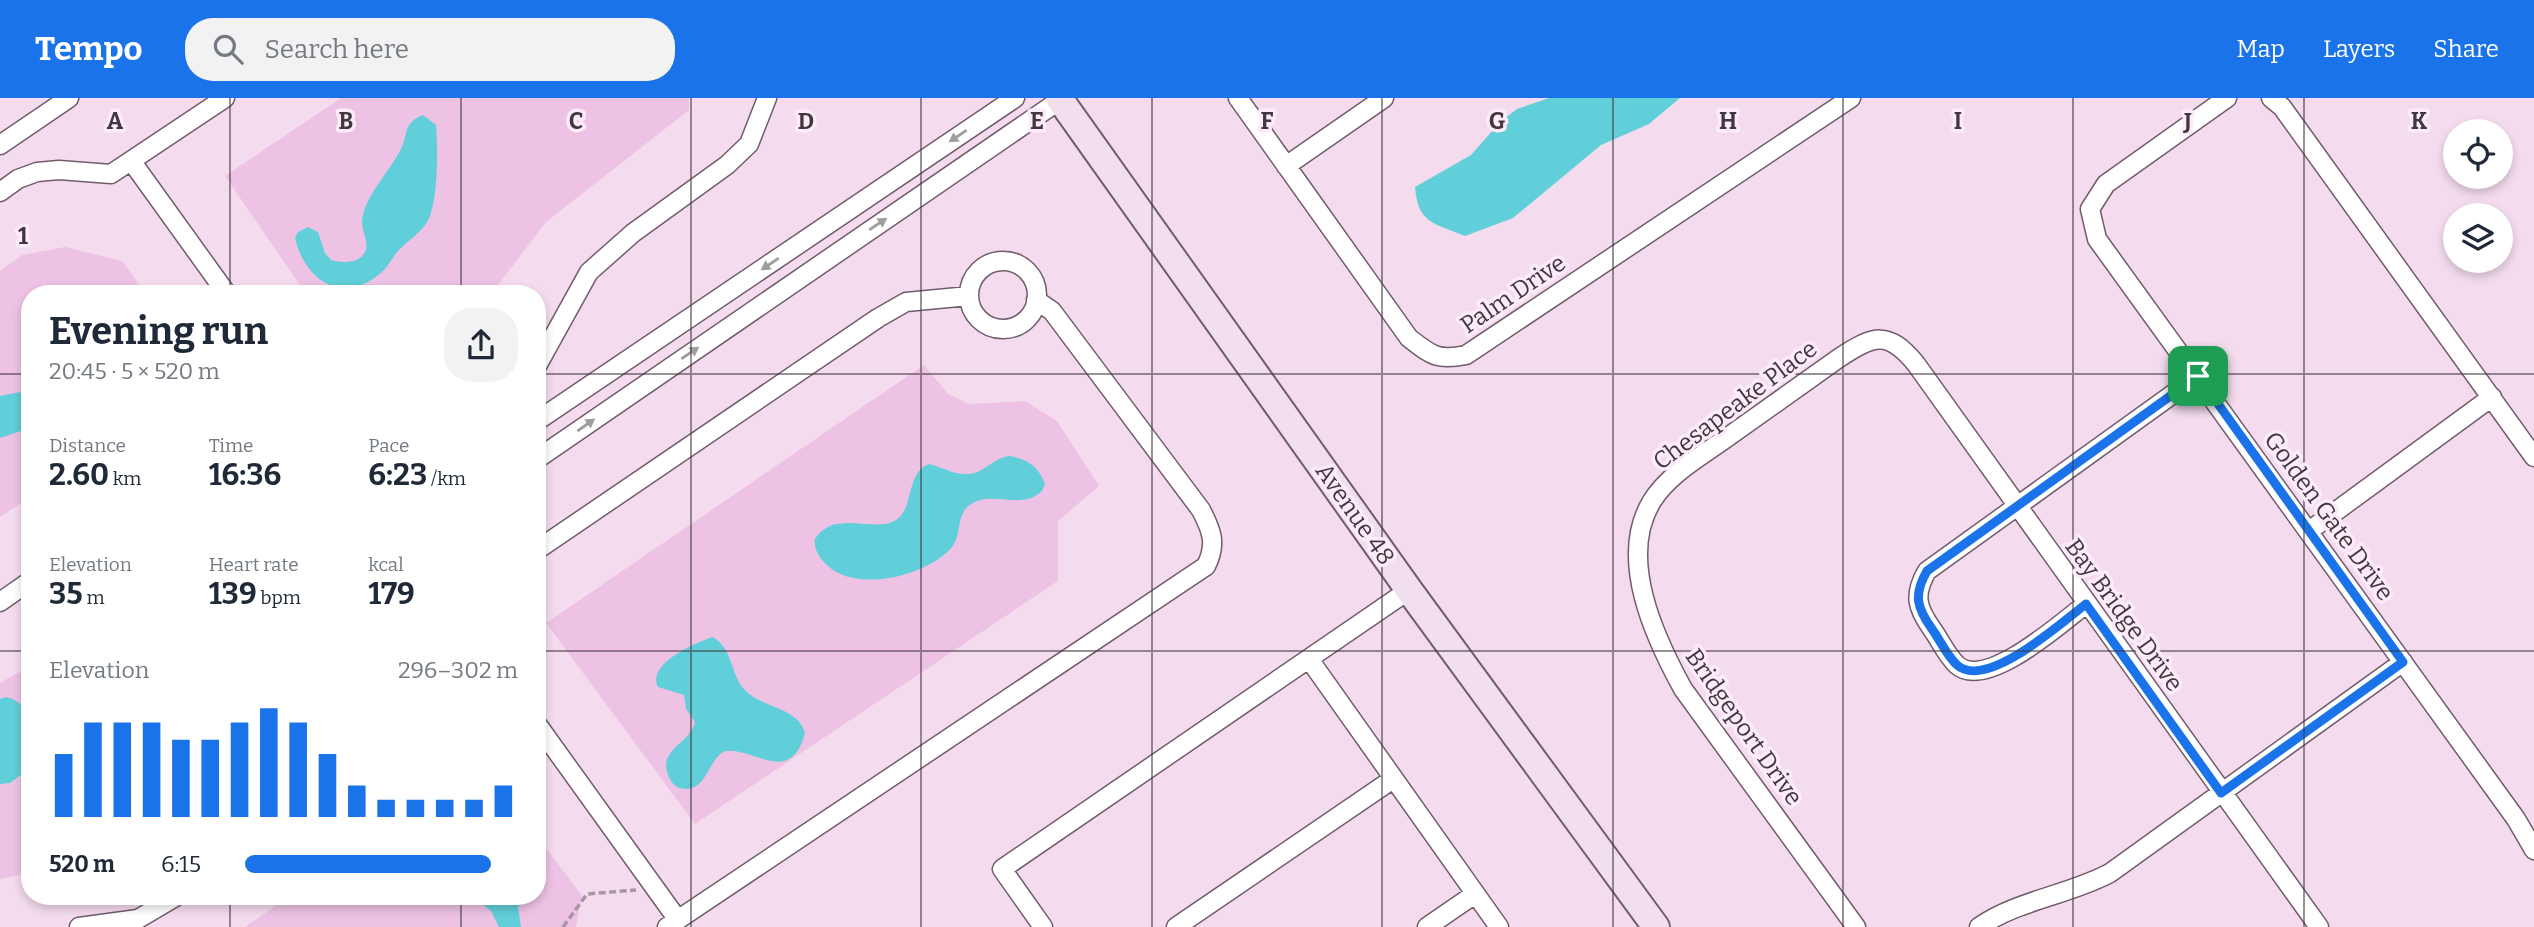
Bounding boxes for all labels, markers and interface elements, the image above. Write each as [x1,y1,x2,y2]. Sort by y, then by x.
search box [185,18,675,81]
text: Tempo [35,29,143,69]
icon: search [209,30,247,68]
text: Search here [265,34,409,65]
text: Map [2237,35,2285,63]
text: Layers [2323,35,2395,63]
text: Share [2433,35,2499,63]
text: A [107,107,124,135]
text: B [339,107,353,135]
text: C [569,107,583,135]
text: D [798,107,814,135]
text: E [1030,107,1044,135]
text: F [1261,107,1274,135]
text: G [1489,107,1506,135]
text: H [1719,107,1737,135]
text: I [1954,107,1962,135]
text: J [2182,107,2192,135]
text: K [2411,107,2428,135]
map controls [2443,119,2513,273]
button: locate [2443,119,2513,189]
one-way arrow [949,129,968,142]
button: layers [2443,203,2513,273]
one-way arrow [869,217,887,231]
text: 1 [18,222,28,250]
street label: Palm Drive [1455,249,1571,339]
one-way arrow [761,257,779,271]
text: Evening run [49,308,268,354]
button: share [444,308,518,382]
street label: Chesapeake Place [1648,334,1822,476]
one-way arrow [681,346,699,360]
pin [2168,346,2228,406]
text: 20:45 · 5 × 520 m [49,357,220,385]
icon: arrive [2179,357,2217,395]
one-way arrow [577,418,595,432]
street label: Golden Gate Drive [2258,426,2400,606]
text: Distance [49,434,126,457]
text: Time [209,434,254,457]
text: Pace [368,434,409,457]
text: 2.60 [49,457,109,493]
text: 16:36 [209,457,281,493]
text: 6:23 [368,457,427,493]
street label: Avenue 48 [1310,458,1400,570]
text: km [109,467,141,490]
text: /km [427,467,466,490]
street label: Bay Bridge Drive [2059,533,2189,697]
text: Elevation [49,553,132,576]
text: Heart rate [209,553,299,576]
text: kcal [368,553,404,576]
text: 35 [49,576,83,612]
text: 139 [209,576,257,612]
text: 179 [368,576,415,612]
text: m [83,586,105,609]
text: bpm [257,586,301,609]
street label: Bridgeport Drive [1680,644,1808,810]
text: Elevation [49,656,149,684]
text: 296–302 m [398,656,518,684]
text: 520 m [49,850,115,878]
text: 6:15 [161,850,201,878]

